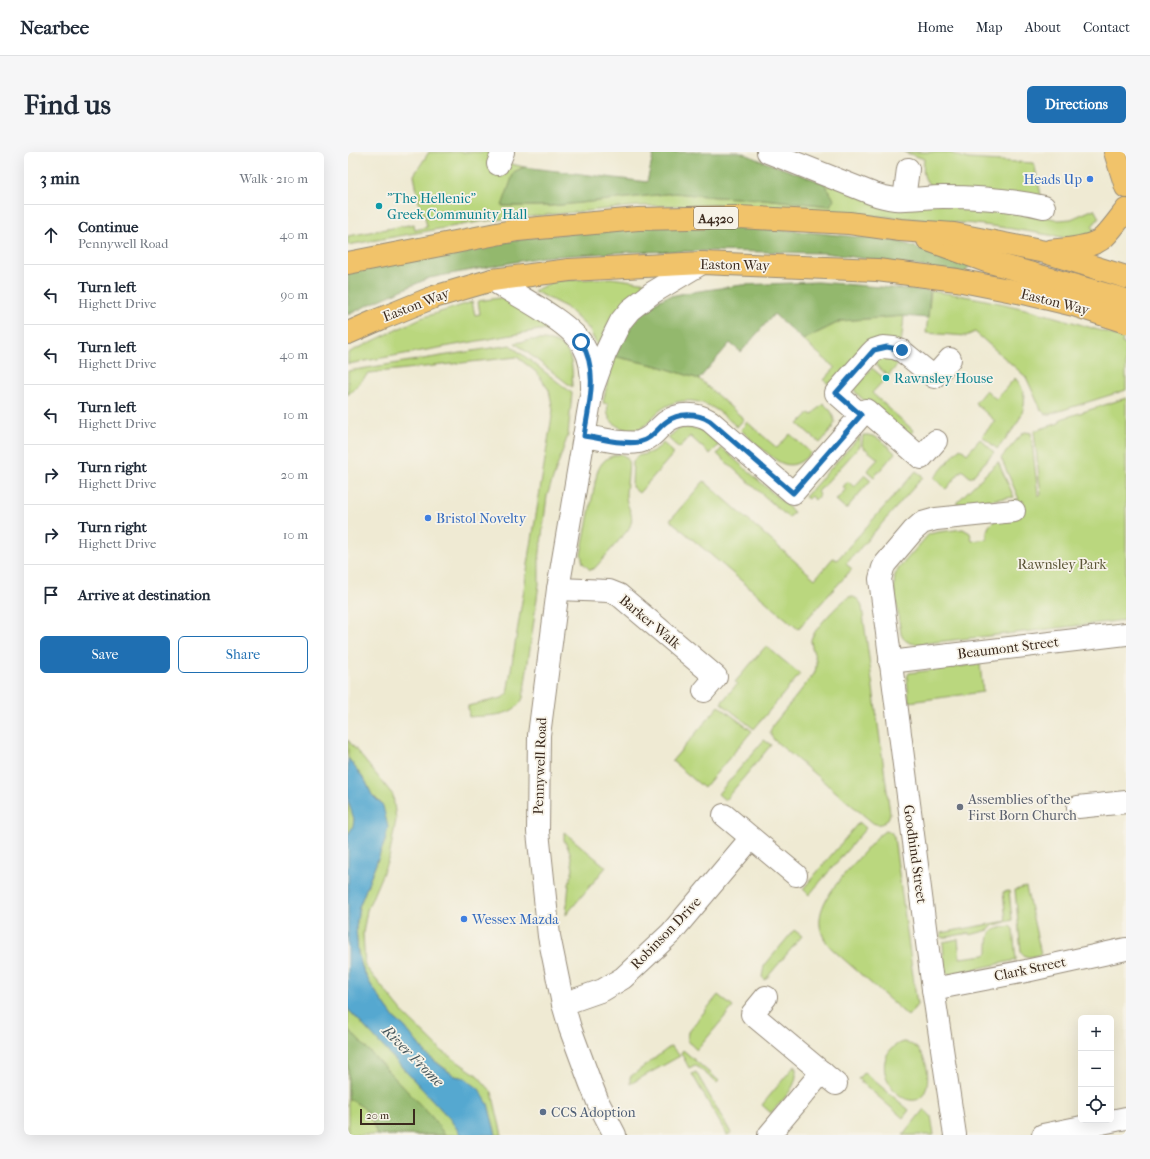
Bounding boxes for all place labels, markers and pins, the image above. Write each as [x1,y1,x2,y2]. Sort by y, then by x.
place label: Heads Up [1023,171,1082,188]
marker: Heads Up [1085,174,1095,184]
place label: "The Hellenic" Greek Community Hall [387,190,527,223]
marker: "The Hellenic" Greek Community Hall [374,201,384,211]
place label: Rawnsley House [894,370,993,387]
marker: Rawnsley House [881,373,891,383]
place label: Bristol Novelty [436,510,527,527]
marker: Bristol Novelty [423,513,433,523]
place label: Assemblies of the First Born Church [967,791,1077,824]
marker: Assemblies of the First Born Church [955,802,965,812]
place label: Wessex Mazda [471,911,559,928]
marker: Wessex Mazda [459,914,469,924]
place label: CCS Adoption [551,1104,636,1121]
marker: CCS Adoption [538,1107,548,1117]

